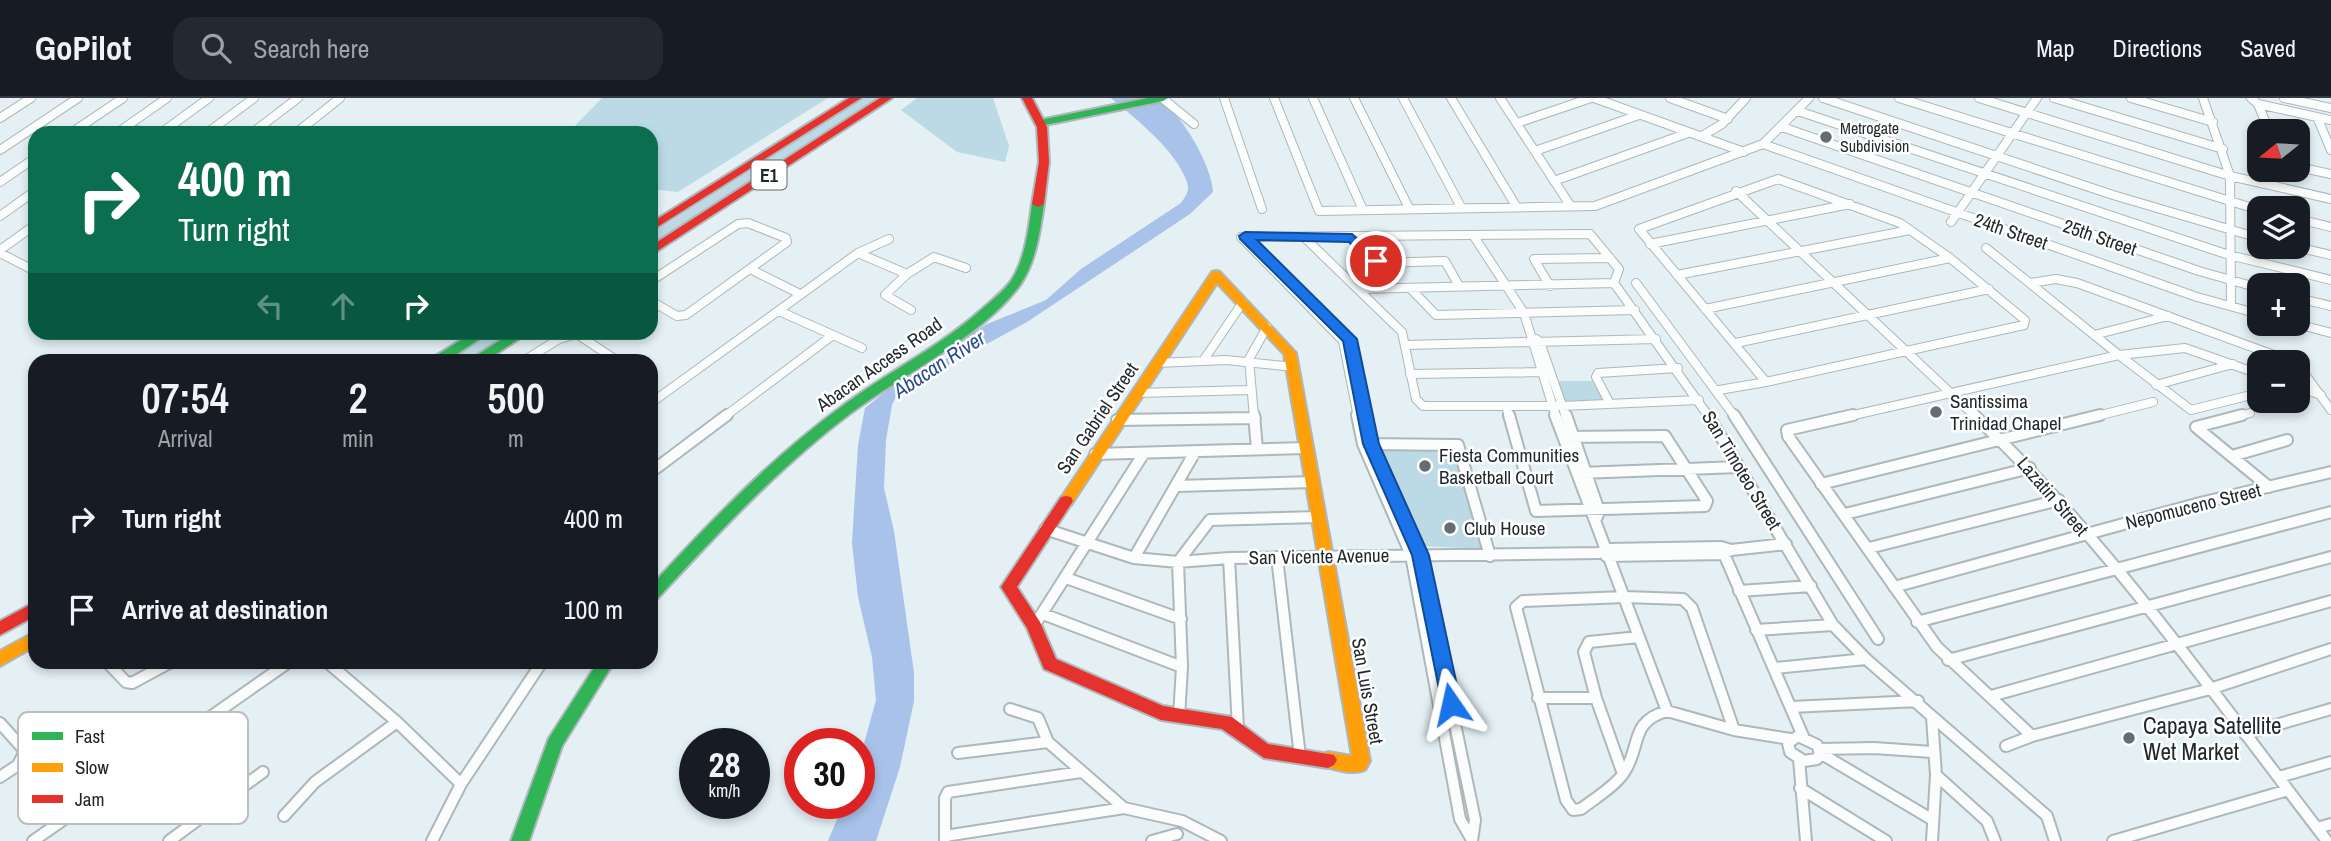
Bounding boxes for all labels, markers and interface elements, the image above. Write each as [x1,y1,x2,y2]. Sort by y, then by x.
search box [173,17,663,80]
text: GoPilot [35,26,131,70]
icon: search [197,29,235,67]
text: Search here [253,31,369,66]
text: Map [2036,32,2074,64]
text: Directions [2112,32,2202,64]
text: Saved [2240,32,2296,64]
place label: Metrogate Subdivision [1840,117,1909,157]
north arrow [2247,119,2310,182]
map controls [2247,119,2310,413]
marker: Metrogate Subdivision [1818,129,1834,145]
text: 400 m [178,145,292,211]
icon: right [63,154,154,245]
road number: E1 [752,160,786,190]
button: layers [2247,196,2310,259]
street label: 24th Street [1971,206,2052,256]
text: Turn right [178,208,290,251]
street label: 25th Street [2060,212,2141,262]
pin [1346,231,1406,291]
icon: arrive [1357,242,1395,280]
button: + [2247,273,2310,336]
icon: left [251,287,289,325]
icon: ahead [324,287,362,325]
icon: right [397,287,435,325]
street label: Abacan Access Road [810,311,947,418]
water label: Abacan River [887,323,992,405]
button: − [2247,350,2310,413]
street label: San Gabriel Street [1050,357,1144,479]
text: 07:54 [141,370,229,426]
text: 2 [348,370,368,426]
text: 500 [487,370,545,426]
place label: Santissima Trinidad Chapel [1950,388,2061,436]
marker: Santissima Trinidad Chapel [1928,404,1944,420]
street label: San Timoteo Street [1696,406,1788,535]
text: Arrival [158,423,212,454]
text: min [342,423,374,454]
text: m [508,423,524,454]
place label: Fiesta Communities Basketball Court [1439,442,1579,490]
street label: Lazatin Street [2011,451,2095,542]
marker: Fiesta Communities Basketball Court [1417,458,1433,474]
street label: Nepomuceno Street [2123,476,2264,535]
icon: right [63,500,101,538]
text: Turn right [122,501,221,536]
text: 400 m [564,501,623,536]
place label: Club House [1464,515,1545,541]
marker: Club House [1442,520,1458,536]
street label: San Vicente Avenue [1248,542,1390,570]
icon: arrive [63,591,101,629]
text: Arrive at destination [122,592,328,627]
text: 100 m [564,592,623,627]
street label: San Luis Street [1346,636,1390,747]
position arrow [1414,667,1488,741]
place label: Capaya Satellite Wet Market [2143,710,2281,767]
legend [18,712,248,824]
text: Fast [75,723,105,749]
speed limit sign: 30 [784,728,875,819]
marker: Capaya Satellite Wet Market [2121,730,2137,746]
text: 28 [709,741,740,788]
text: Slow [75,754,110,780]
text: km/h [709,778,741,803]
text: Jam [75,786,104,812]

